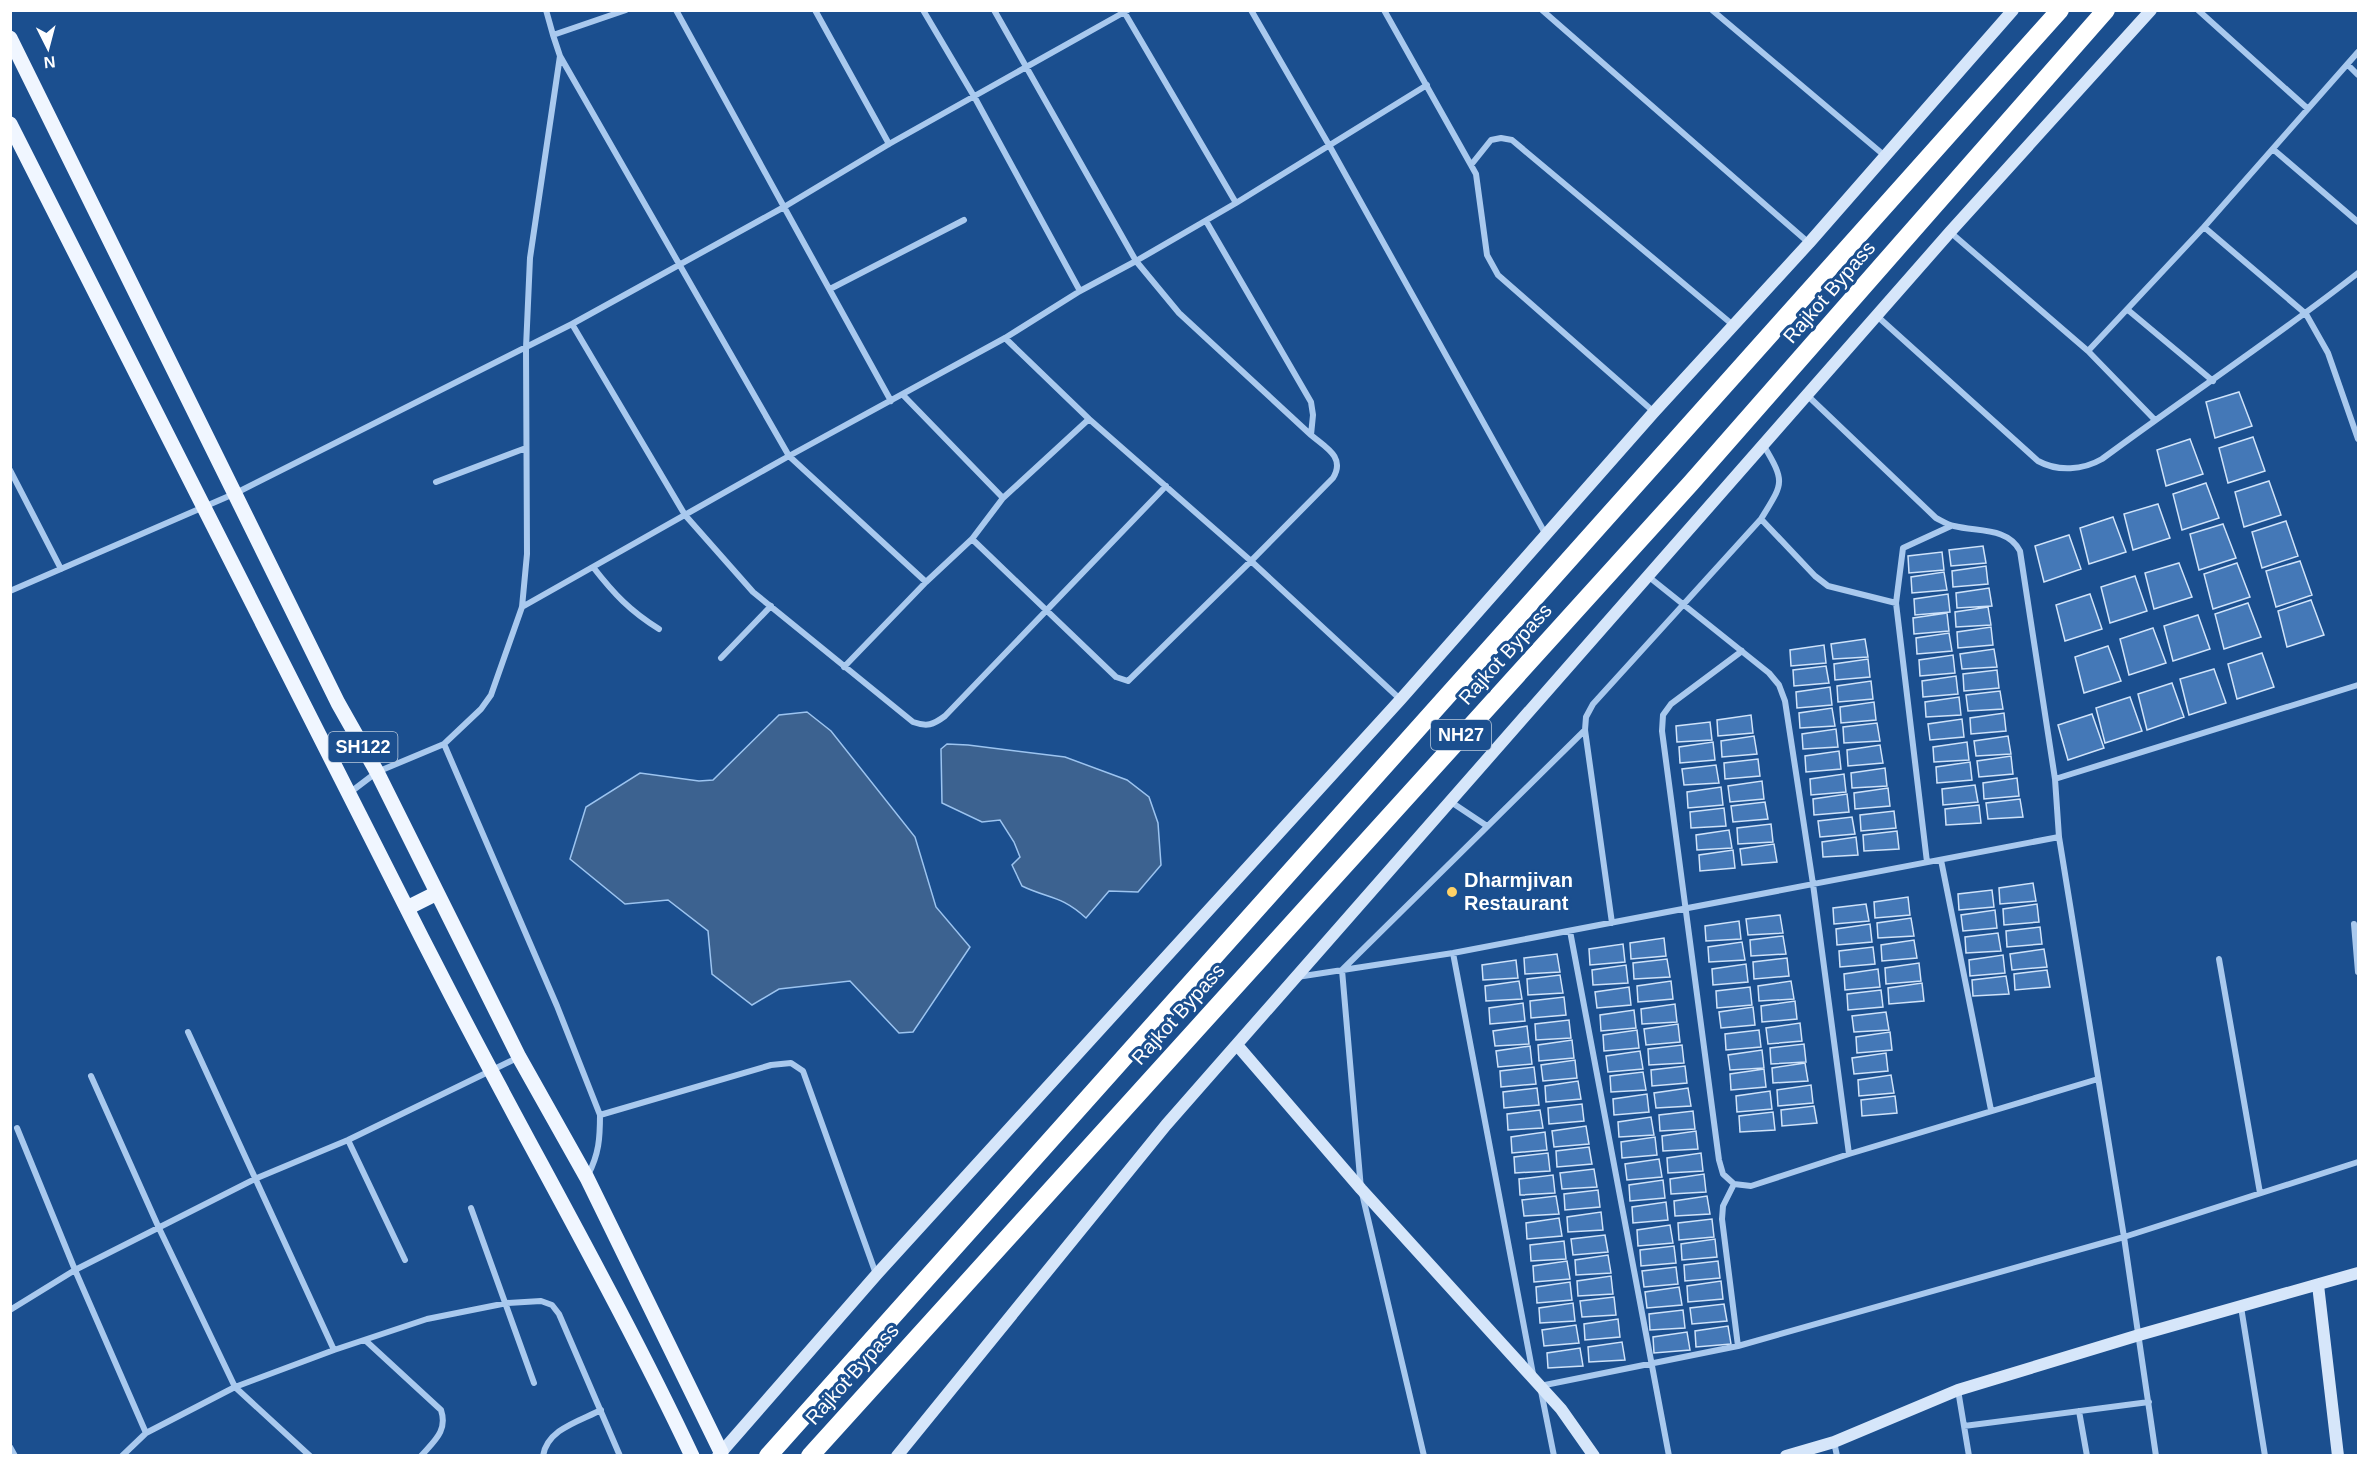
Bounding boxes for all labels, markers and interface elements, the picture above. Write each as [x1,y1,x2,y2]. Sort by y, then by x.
north arrow [18,18,78,78]
text: N [43,53,56,71]
street label: Rajkot Bypass [1779,237,1879,347]
street label: Rajkot Bypass [1454,599,1556,709]
road number: NH27 [1431,720,1491,750]
road number: SH122 [328,732,398,762]
place label: Dharmjivan Restaurant [1464,869,1573,914]
marker: Dharmjivan Restaurant [1445,885,1459,899]
street label: Rajkot Bypass [1127,959,1229,1069]
street label: Rajkot Bypass [801,1319,903,1429]

